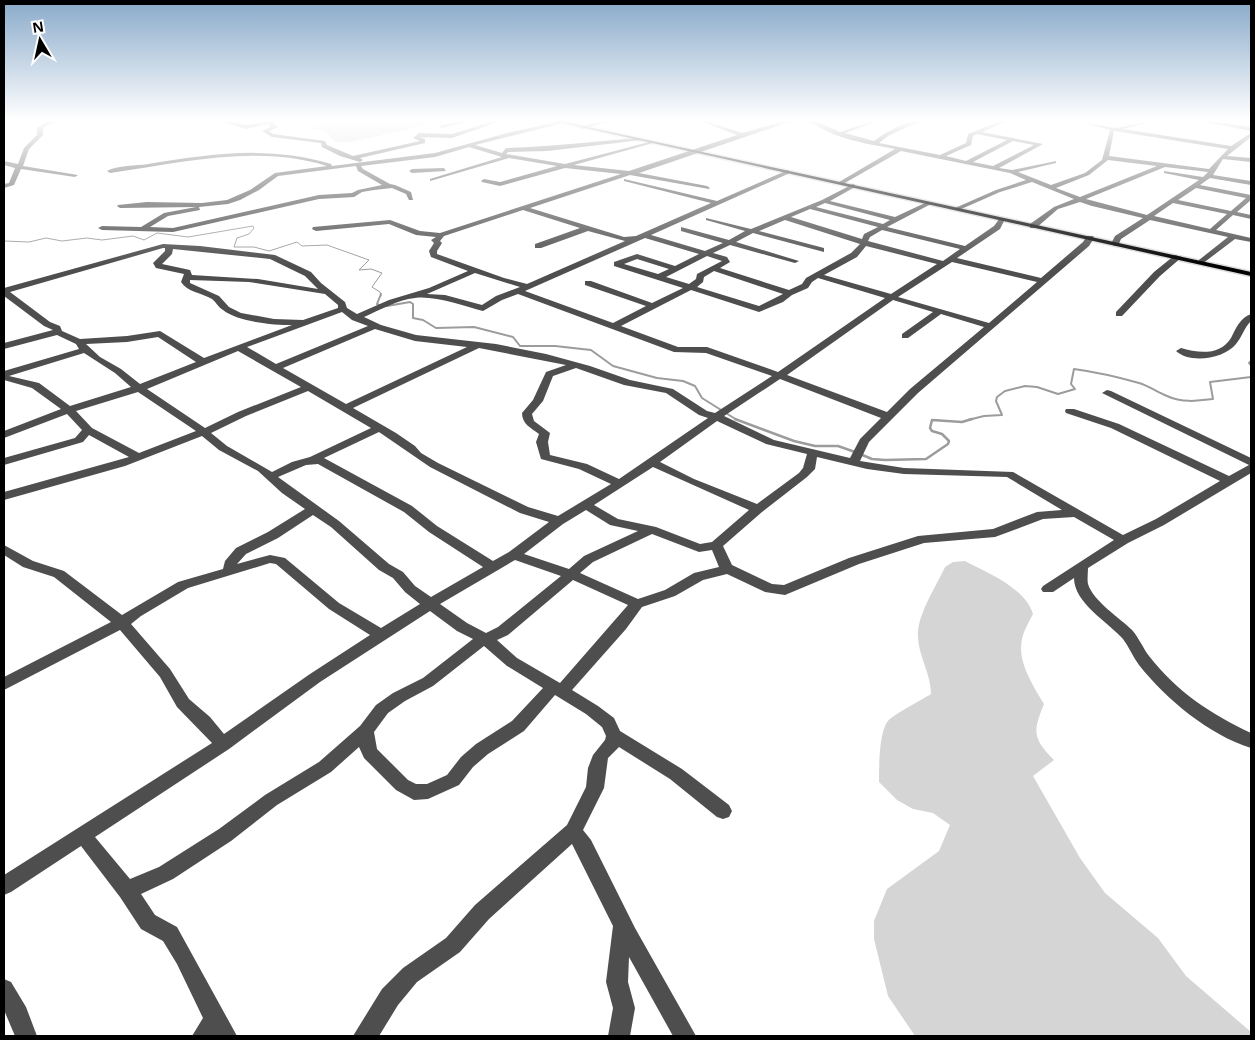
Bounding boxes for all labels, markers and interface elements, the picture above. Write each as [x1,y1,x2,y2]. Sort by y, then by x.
north arrow [15,15,65,65]
text: N [31,16,45,37]

